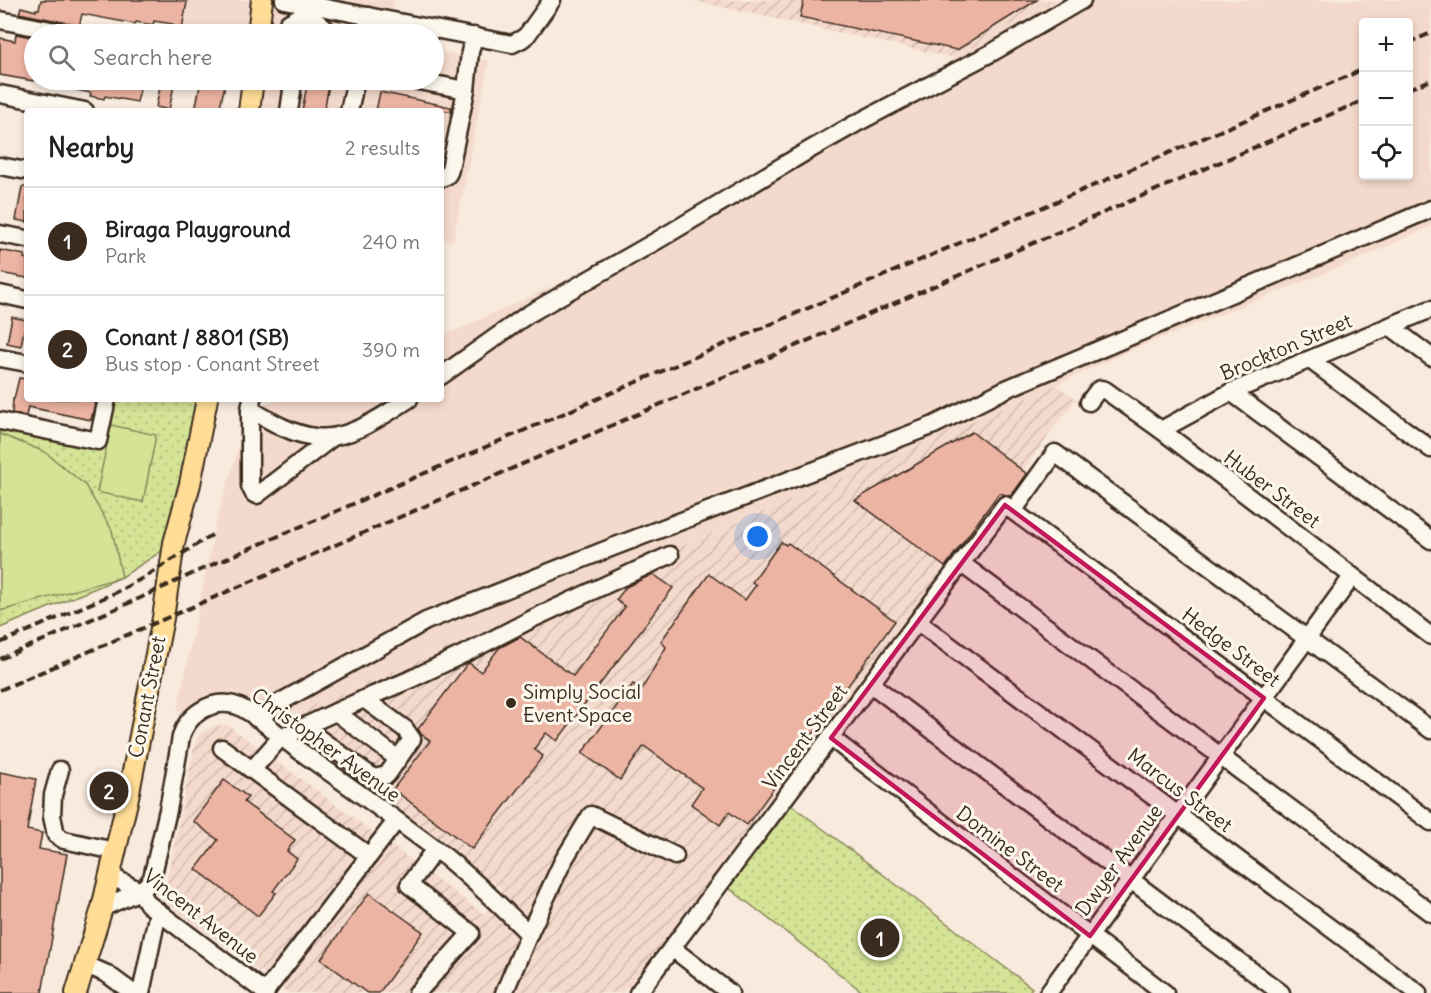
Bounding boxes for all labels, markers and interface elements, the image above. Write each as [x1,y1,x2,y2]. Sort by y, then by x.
map controls [1359,18,1413,180]
button: + [1359,18,1413,72]
search box [24,24,444,90]
icon: search [45,41,78,74]
text: Search here [93,43,212,71]
button: − [1359,72,1413,126]
button: locate [1359,126,1413,180]
text: Nearby [48,131,134,164]
text: 2 results [345,135,420,160]
text: Biraga Playground [105,215,291,243]
text: 1 [64,229,71,254]
text: 240 m [362,229,420,254]
text: Park [105,243,146,268]
street label: Brockton Street [1216,308,1356,385]
text: Conant / 8801 (SB) [105,323,289,351]
text: 2 [62,337,73,362]
text: 390 m [362,337,420,362]
text: Bus stop · Conant Street [105,351,320,376]
street label: Huber Street [1219,444,1326,533]
your location [743,522,772,551]
street label: Hedge Street [1177,601,1286,692]
street label: Conant Street [122,634,171,760]
place label: Simply Social Event Space [523,679,641,727]
street label: Vincent Street [757,679,852,794]
street label: Christopher Avenue [247,682,406,807]
marker: Simply Social Event Space [504,696,518,710]
street label: Marcus Street [1123,742,1238,837]
pin: 2 [90,768,128,814]
street label: Dwyer Avenue [1070,799,1168,920]
street label: Domine Street [952,800,1069,897]
street label: Vincent Avenue [139,863,264,968]
pin: 1 [860,916,900,960]

